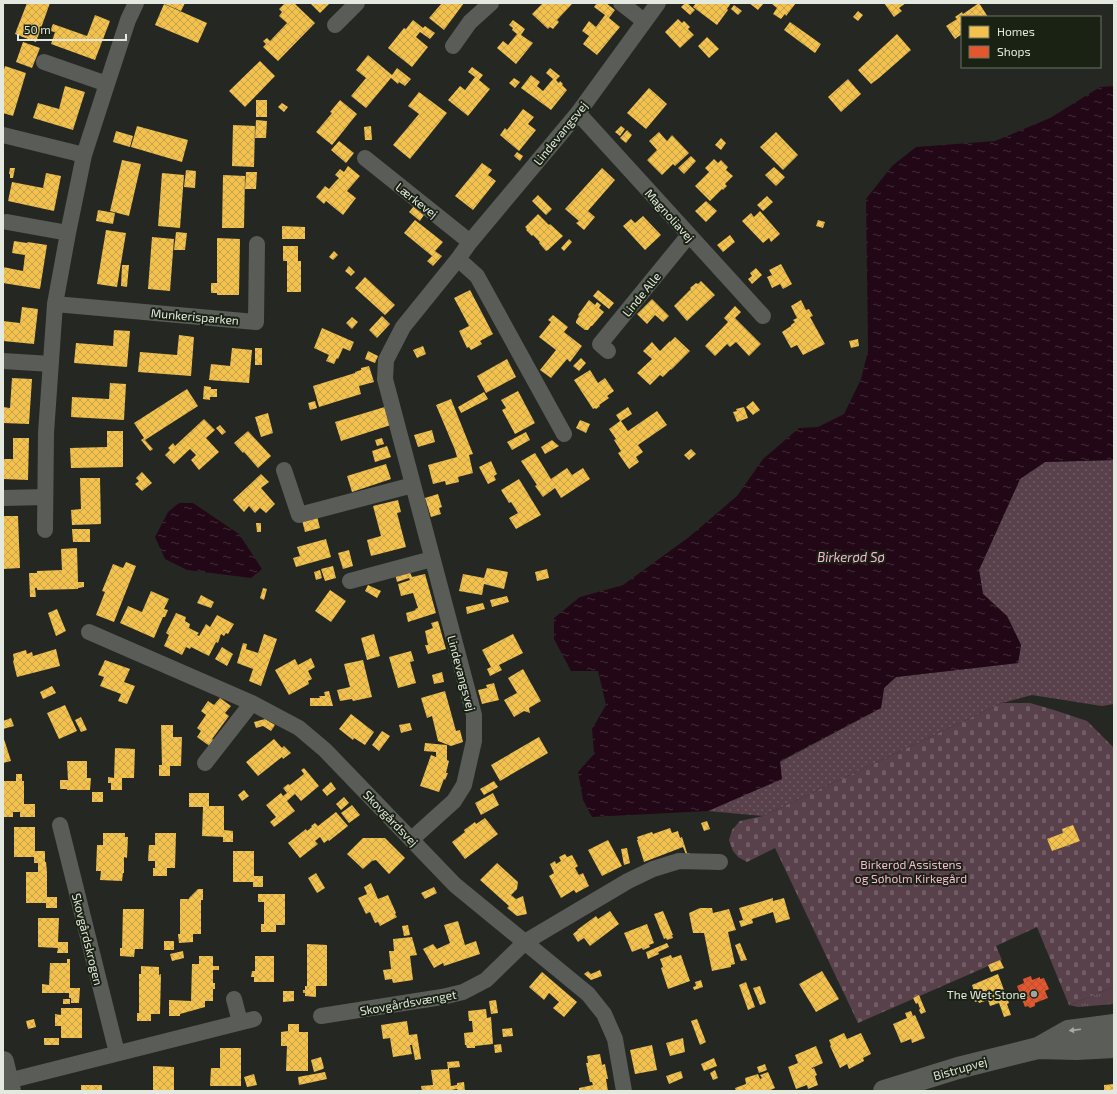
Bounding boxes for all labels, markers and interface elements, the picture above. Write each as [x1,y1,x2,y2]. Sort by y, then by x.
scale bar [18,16,126,42]
legend [961,16,1101,68]
text: 50 m [24,22,51,36]
text: Homes [997,24,1035,38]
text: Shops [997,44,1031,58]
street label: Lindevangsvej [530,98,591,168]
street label: Lærkevej [393,179,441,222]
street label: Magnoliavej [642,186,697,245]
street label: Linde Alle [619,269,663,319]
street label: Munkerisparken [150,305,240,327]
water label: Birkerød Sø [817,549,885,565]
street label: Lindevangsvej [444,634,479,713]
street label: Skovgårdsvej [360,787,421,850]
park label: Birkerød Assistens og Søholm Kirkegård [855,857,967,885]
street label: Skovgårdskrogen [70,892,106,986]
street label: Skovgårdsvænget [359,987,458,1017]
place label: The Wet Stone [947,987,1026,1001]
marker: The Wet Stone [1029,989,1039,999]
one-way arrow [1069,1027,1081,1033]
street label: Bistrupvej [931,1054,989,1083]

